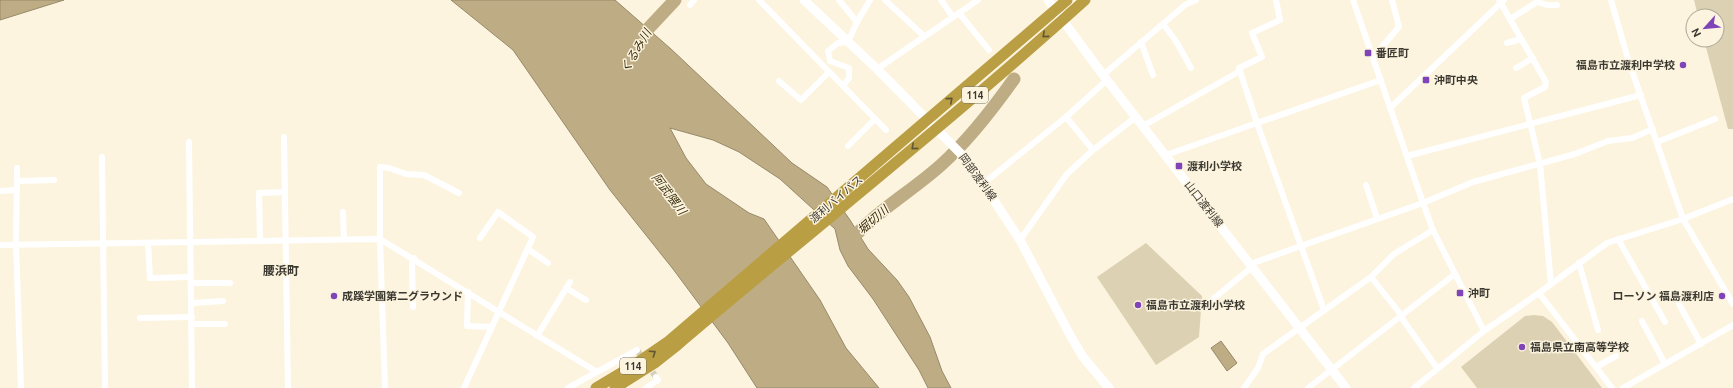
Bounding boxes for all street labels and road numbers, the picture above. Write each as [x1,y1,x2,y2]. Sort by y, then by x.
road number: 114 [962,87,988,103]
street label: 岡部渡利線 [957,151,999,203]
street label: 渡利バイパス [807,173,865,225]
street label: 山口渡利線 [1182,179,1226,229]
road number: 114 [620,358,646,374]

